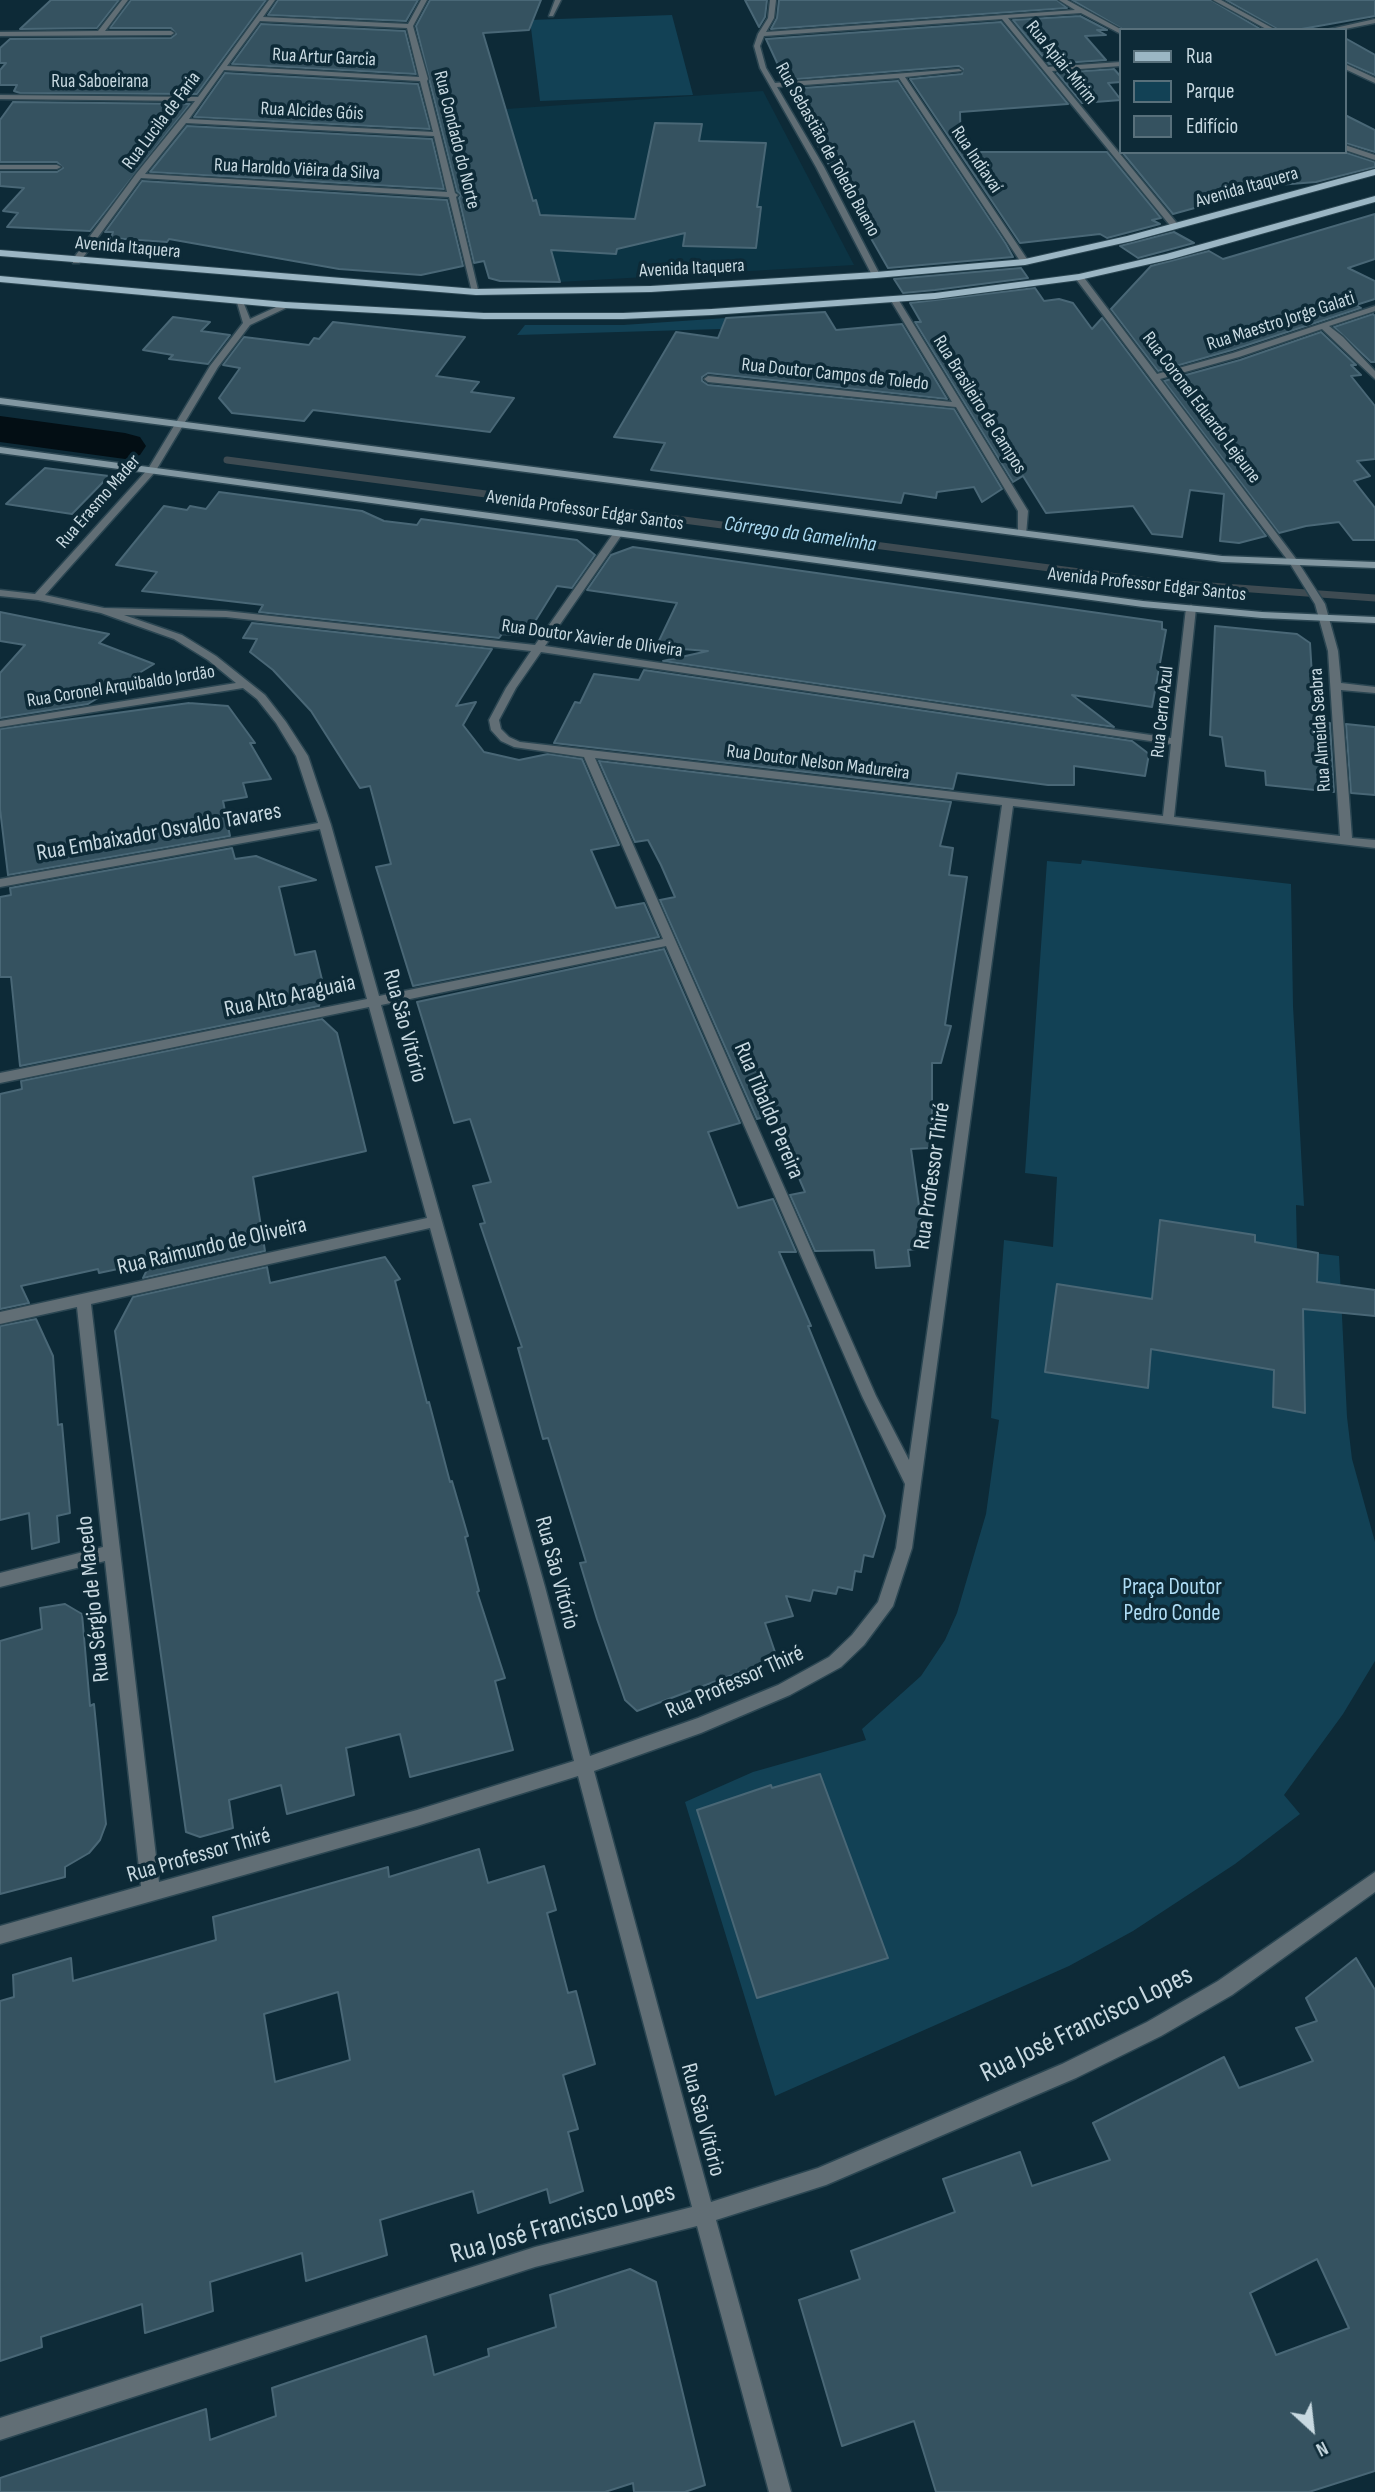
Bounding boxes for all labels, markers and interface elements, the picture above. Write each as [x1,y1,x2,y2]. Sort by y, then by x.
street label: Rua Apiaí-Mirim [1020,17,1102,109]
legend [1120,28,1347,154]
street label: Rua Artur Garcia [272,44,376,72]
text: Rua [1186,44,1213,69]
street label: Rua Sebastião de Toledo Bueno [770,59,884,241]
street label: Rua Lucila de Faria [118,68,206,174]
street label: Rua Condado do Norte [428,69,484,211]
street label: Rua Saboeirana [51,71,149,93]
text: Parque [1186,79,1234,104]
street label: Rua Alcides Góis [260,98,364,126]
text: Edifício [1186,114,1238,139]
street label: Rua Indiavaí [945,122,1007,198]
street label: Rua Haroldo Viêira da Silva [214,154,380,186]
street label: Avenida Itaquera [1193,163,1301,213]
street label: Avenida Itaquera [74,232,182,264]
street label: Avenida Itaquera [639,255,745,283]
street label: Rua Maestro Jorge Galati [1204,287,1358,357]
street label: Rua Coronel Eduardo Lejeune [1137,328,1265,488]
street label: Rua Brasileiro de Campos [927,332,1031,478]
street label: Rua Doutor Campos de Toledo [740,354,930,396]
street label: Rua Erasmo Mader [52,450,146,554]
street label: Avenida Professor Edgar Santos [485,486,685,536]
water label: Córrego da Gamelinha [722,512,878,558]
street label: Avenida Professor Edgar Santos [1047,563,1247,607]
street label: Rua Doutor Xavier de Oliveira [500,615,684,663]
street label: Rua Coronel Arquibaldo Jordão [25,661,217,713]
street label: Rua Cerro Azul [1147,665,1179,759]
street label: Rua Almeida Seabra [1305,667,1337,793]
street label: Rua Doutor Nelson Madureira [725,740,911,786]
street label: Rua Embaixador Osvaldo Tavares [35,798,283,868]
street label: Rua São Vitório [376,966,432,1086]
street label: Rua Alto Araguaia [222,970,358,1024]
street label: Rua Tibaldo Pereira [727,1039,809,1183]
street label: Rua Professor Thiré [909,1101,957,1251]
street label: Rua Raimundo de Oliveira [115,1212,309,1282]
street label: Rua São Vitório [528,1513,584,1633]
street label: Rua Sérgio de Macedo [72,1515,116,1683]
park label: Praça Doutor Pedro Conde [1122,1574,1222,1628]
street label: Rua Professor Thiré [662,1640,808,1726]
street label: Rua Professor Thiré [124,1822,274,1890]
street label: Rua José Francisco Lopes [975,1959,1199,2091]
street label: Rua São Vitório [674,2060,730,2180]
street label: Rua José Francisco Lopes [447,2176,679,2272]
north arrow [1277,2394,1347,2464]
text: N [1312,2436,1332,2461]

